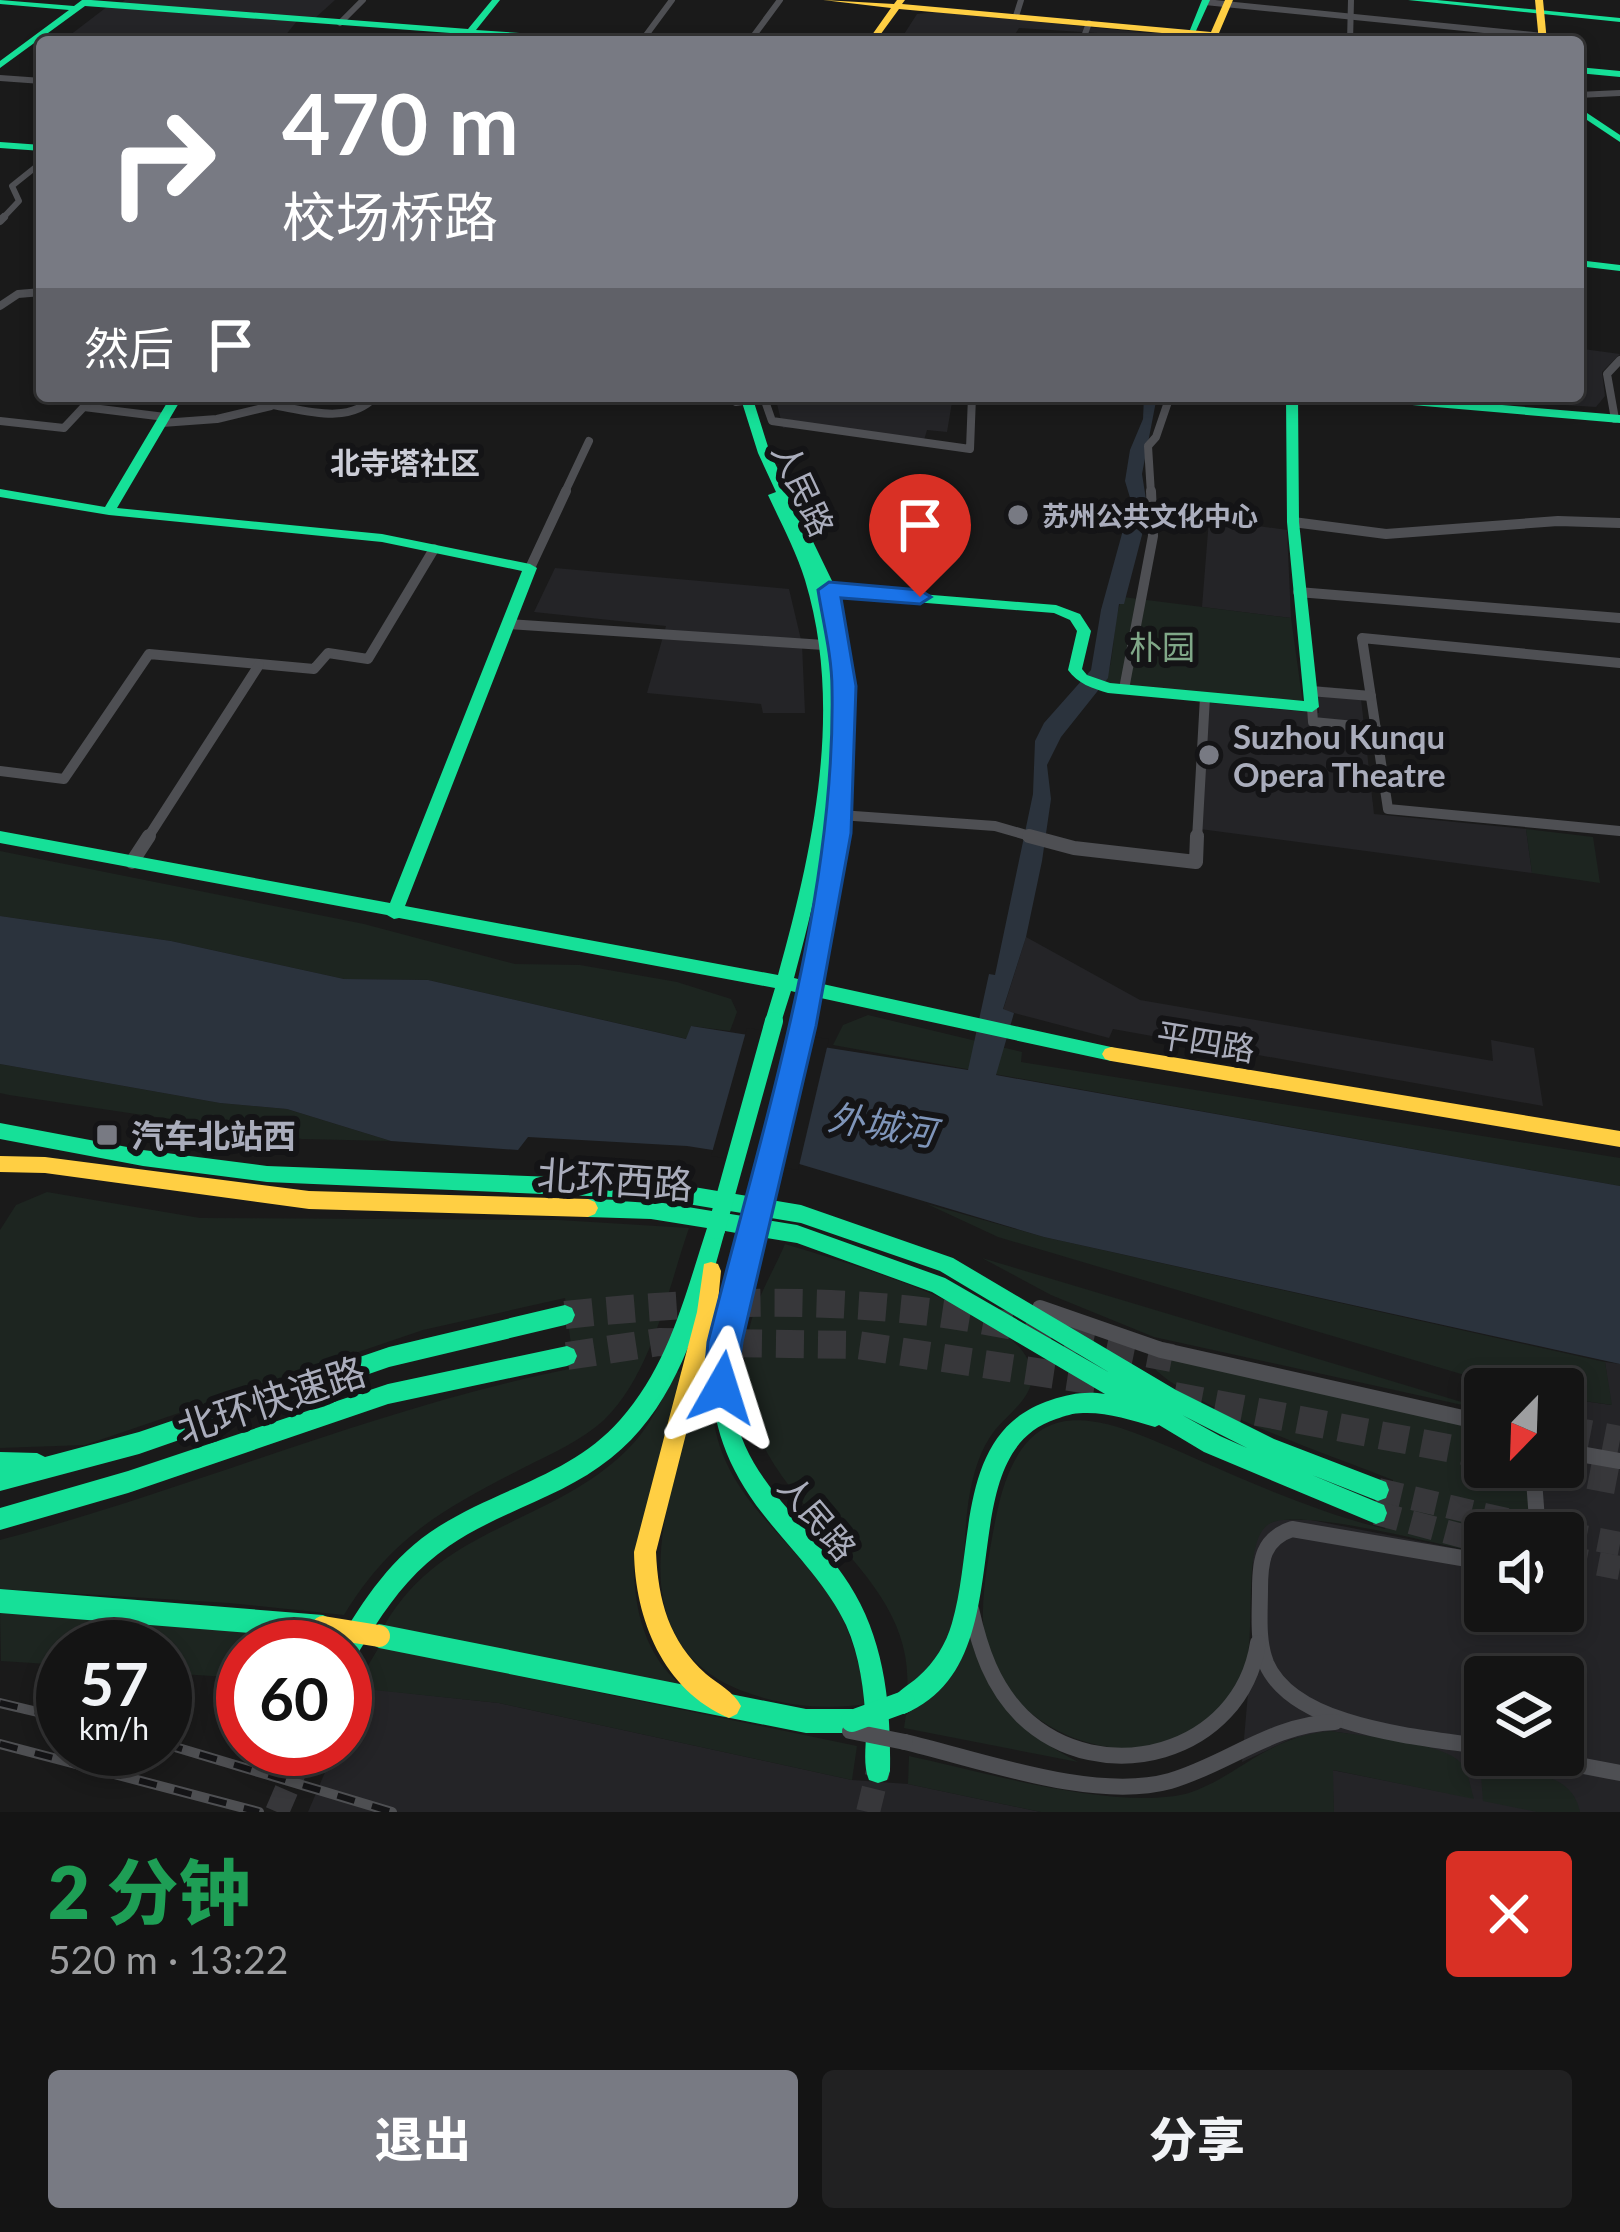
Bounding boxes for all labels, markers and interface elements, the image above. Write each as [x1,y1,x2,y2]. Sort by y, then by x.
text: 470 m [282,72,519,173]
icon: right [84,84,240,240]
text: 校场桥路 [282,184,498,249]
icon: arrive [198,312,264,378]
text: 然后 [84,321,174,375]
street label: 人民路 [765,436,843,542]
district label: 北寺塔社区 [330,444,480,480]
pin [869,474,971,597]
icon: arrive [887,492,953,558]
place label: 苏州公共文化中心 [1042,499,1258,532]
marker: 苏州公共文化中心 [1005,502,1031,528]
park label: 朴园 [1129,626,1195,666]
place label: Suzhou Kunqu Opera Theatre [1233,716,1446,794]
marker: Suzhou Kunqu Opera Theatre [1196,742,1222,768]
street label: 平四路 [1154,1014,1258,1068]
water label: 外城河 [825,1094,945,1155]
place label: 汽车北站西 [131,1115,296,1155]
marker: 汽车北站西 [94,1122,120,1148]
street label: 北环西路 [536,1151,694,1207]
position arrow [659,1325,785,1451]
street label: 北环快速路 [171,1347,371,1451]
north arrow [1464,1368,1584,1488]
map controls [1464,1368,1584,1776]
street label: 人民路 [771,1466,865,1568]
button: sound [1464,1512,1584,1632]
speed limit sign: 60 [216,1620,372,1776]
text: 57 [79,1647,149,1719]
button: layers [1464,1656,1584,1776]
text: km/h [79,1710,149,1746]
text: 2 分钟 [48,1848,250,1934]
button: close [1446,1851,1572,1977]
text: 520 m · 13:22 [48,1936,288,1982]
button: 退出 [48,2070,798,2208]
button: 分享 [822,2070,1572,2208]

